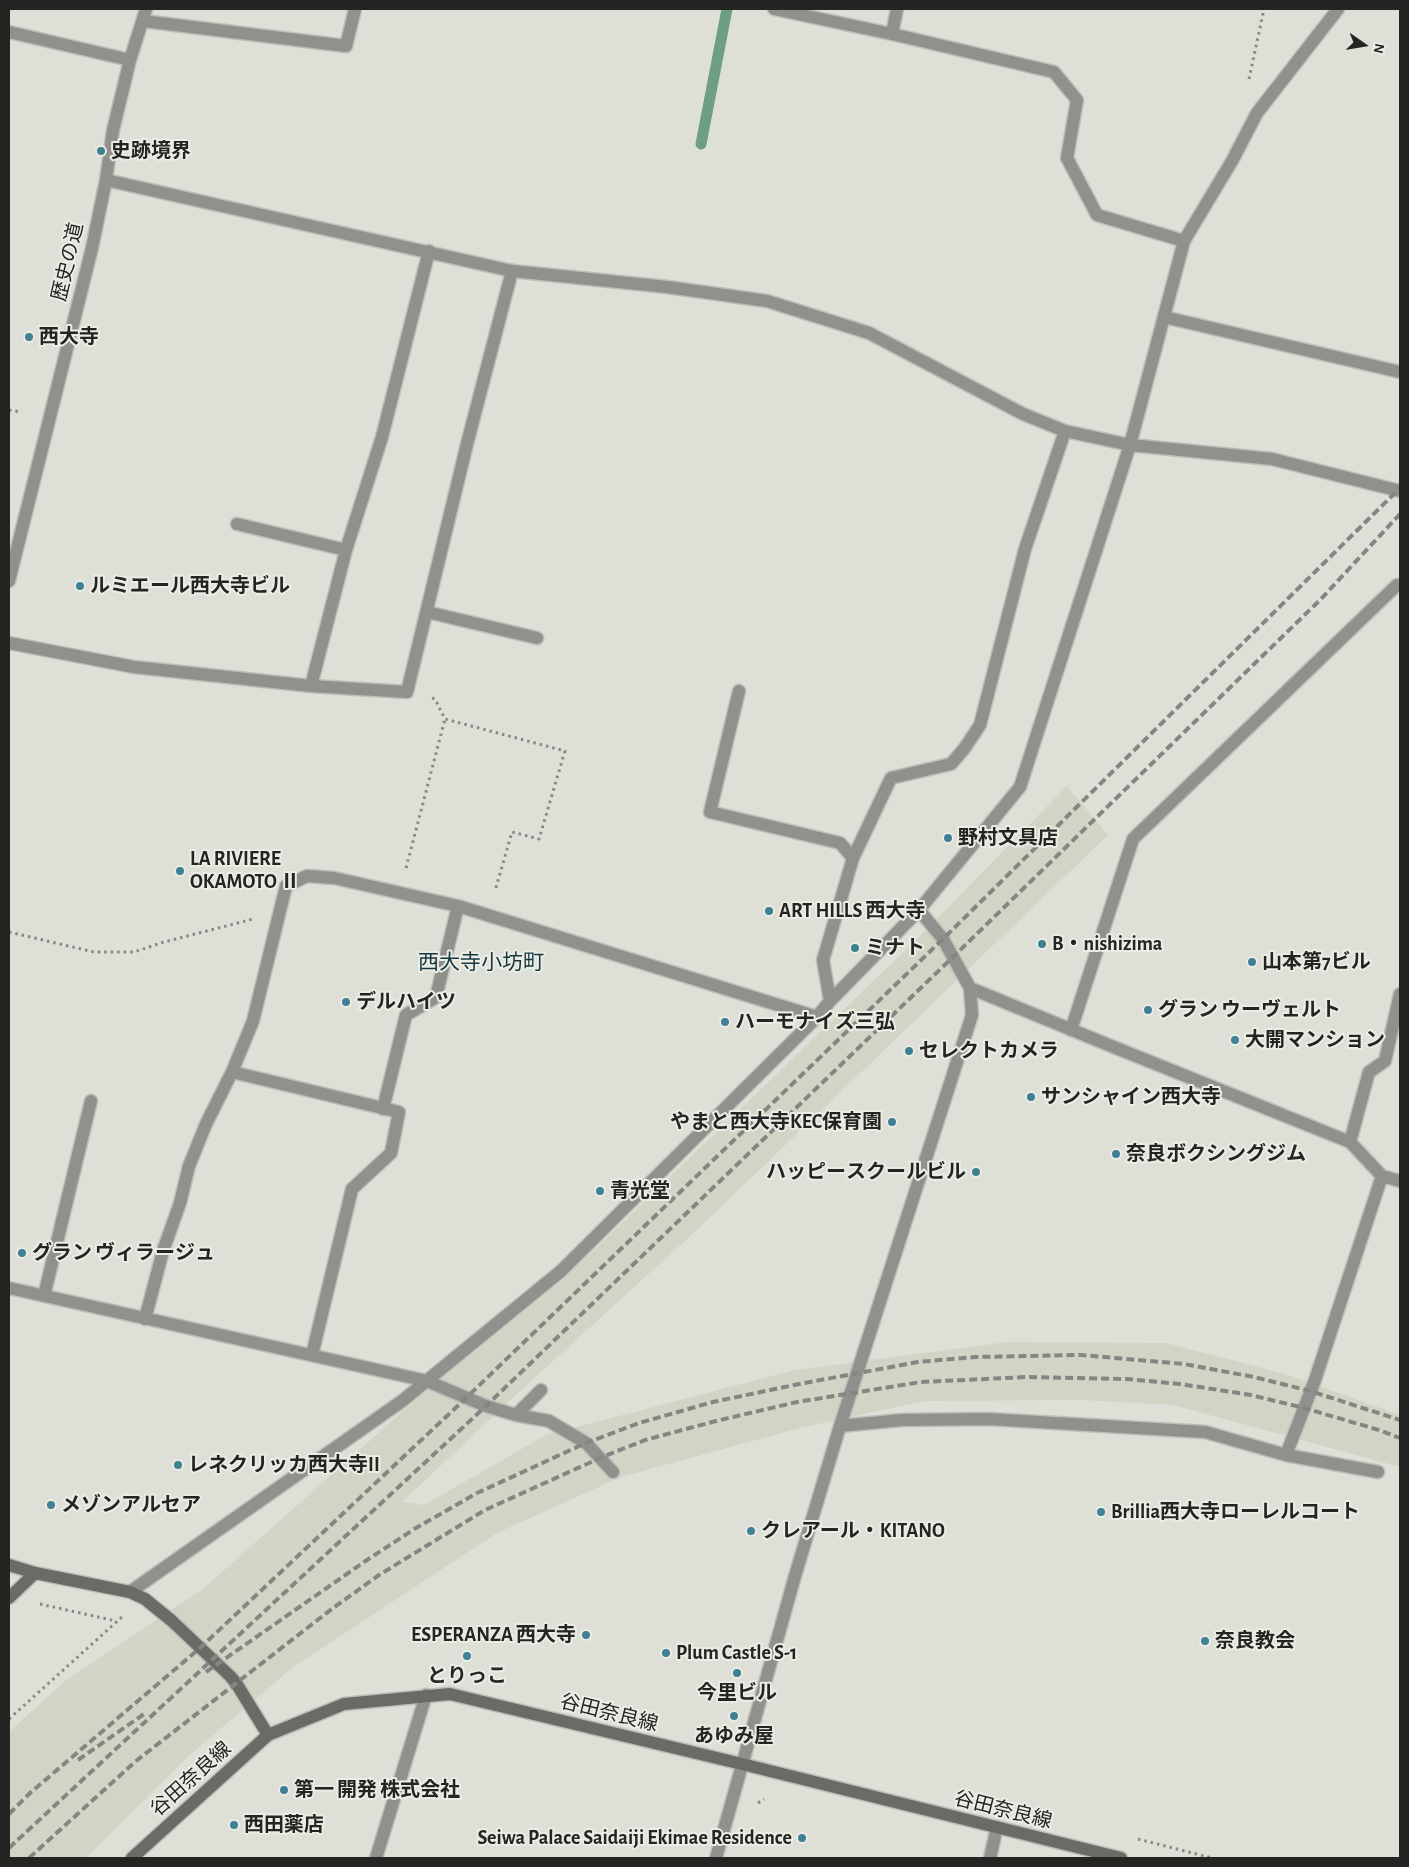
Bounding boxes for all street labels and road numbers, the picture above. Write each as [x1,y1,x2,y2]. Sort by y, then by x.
street label: 歴史の道 [47,220,89,304]
street label: 谷田奈良線 [558,1689,660,1737]
street label: 谷田奈良線 [146,1737,236,1821]
street label: 谷田奈良線 [952,1786,1054,1834]

